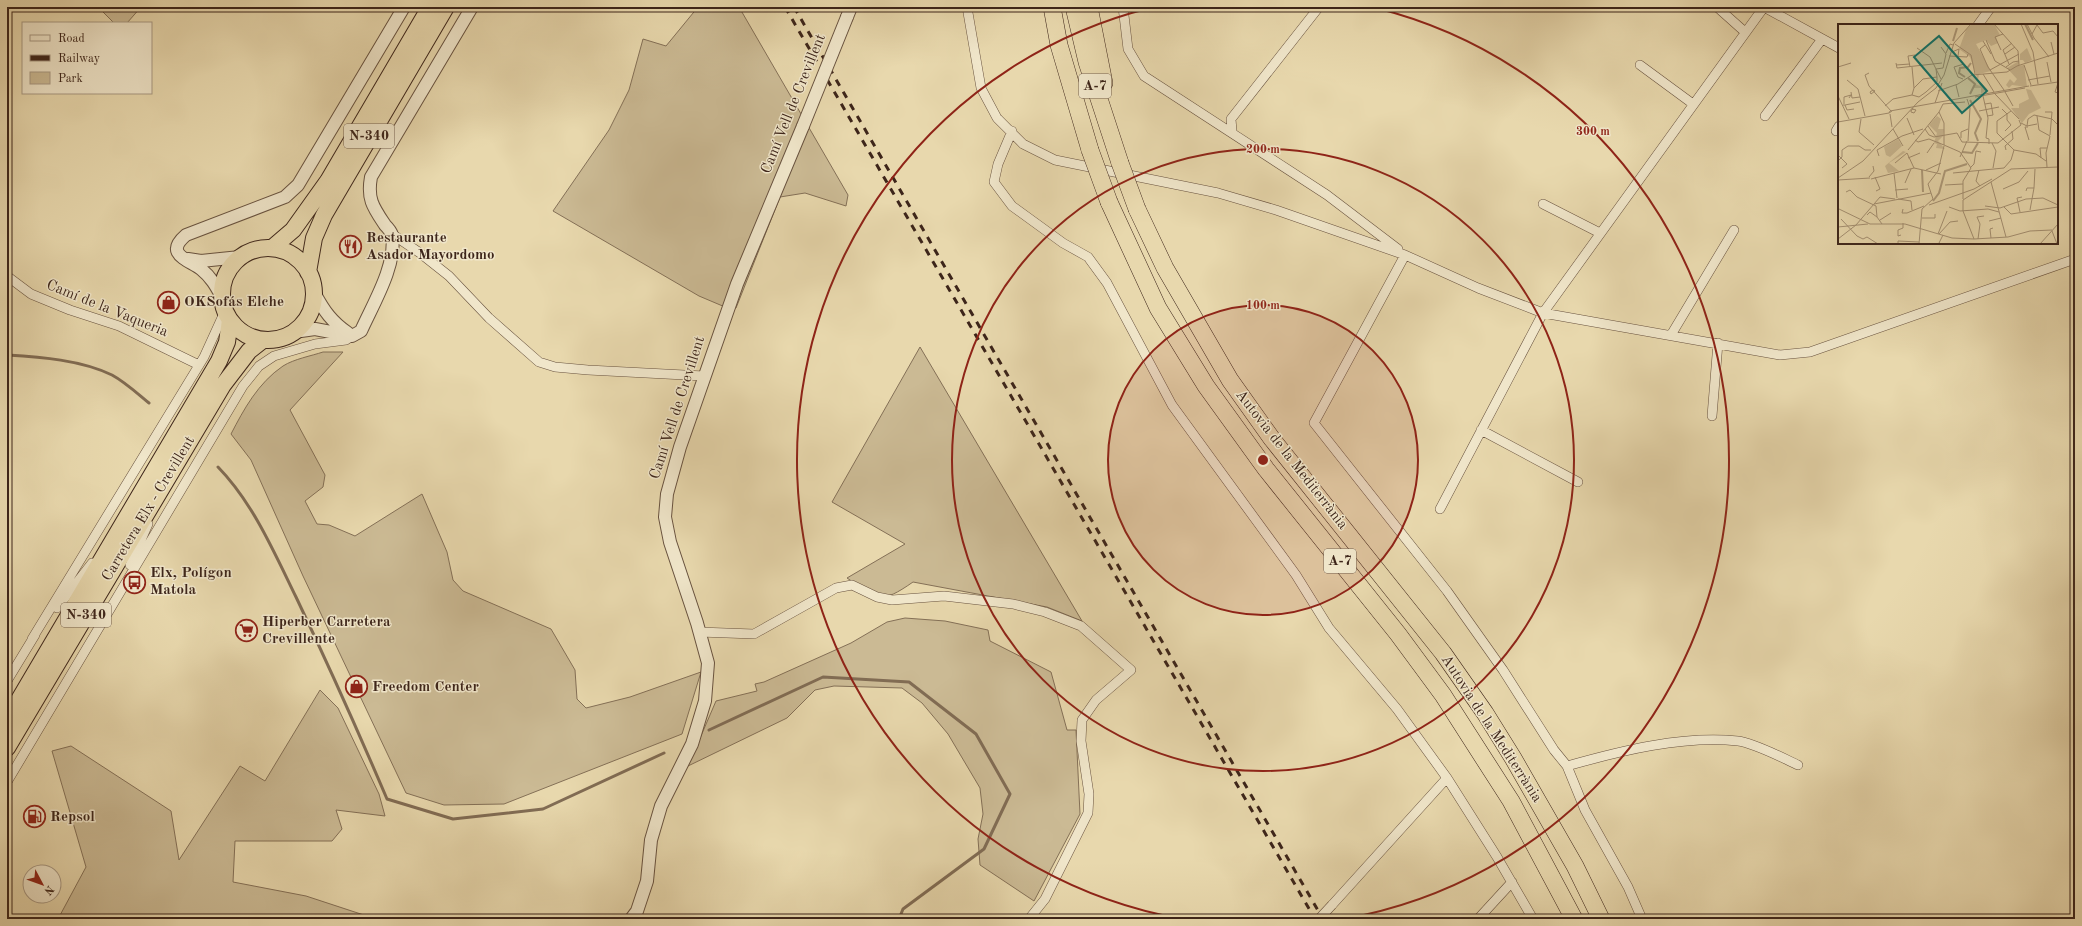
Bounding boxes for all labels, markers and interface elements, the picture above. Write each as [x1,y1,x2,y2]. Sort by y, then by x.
legend [22,22,152,94]
inset map [1838,24,2058,244]
street label: Camí Vell de Crevillent [759,32,829,176]
text: Road [58,33,85,45]
text: Railway [58,53,101,65]
text: Park [58,73,83,85]
road number: A-7 [1079,74,1111,98]
road number: N-340 [344,124,394,148]
text: 300 m [1576,126,1610,138]
text: 200 m [1246,144,1280,156]
place label: Restaurante Asador Mayordomo [366,231,495,263]
restaurant icon: Restaurante Asador Mayordomo [338,234,364,260]
street label: Camí de la Vaqueria [44,278,171,341]
shop icon: OKSofás Elche [156,289,182,315]
place label: OKSofás Elche [184,295,284,310]
text: 100 m [1246,300,1280,312]
street label: Camí Vell de Crevillent [648,335,708,481]
street label: Autovia de la Mediterrània [1232,387,1350,533]
street label: Carretera Elx - Crevillent [100,434,198,584]
centre of rings [1256,453,1270,467]
road number: A-7 [1324,549,1356,573]
place label: Elx, Polígon Matola [150,566,232,598]
bus stop icon: Elx, Polígon Matola [122,569,148,595]
road number: N-340 [61,603,111,627]
place label: Hiperber Carretera Crevillente [262,615,391,647]
supermarket icon: Hiperber Carretera Crevillente [234,618,260,644]
street label: Autovia de la Mediterrània [1438,653,1545,806]
shop icon: Freedom Center [343,674,369,700]
place label: Freedom Center [372,680,479,695]
fuel station icon: Repsol [21,804,47,830]
place label: Repsol [50,810,95,825]
north arrow [22,864,62,904]
text: N [41,883,55,897]

